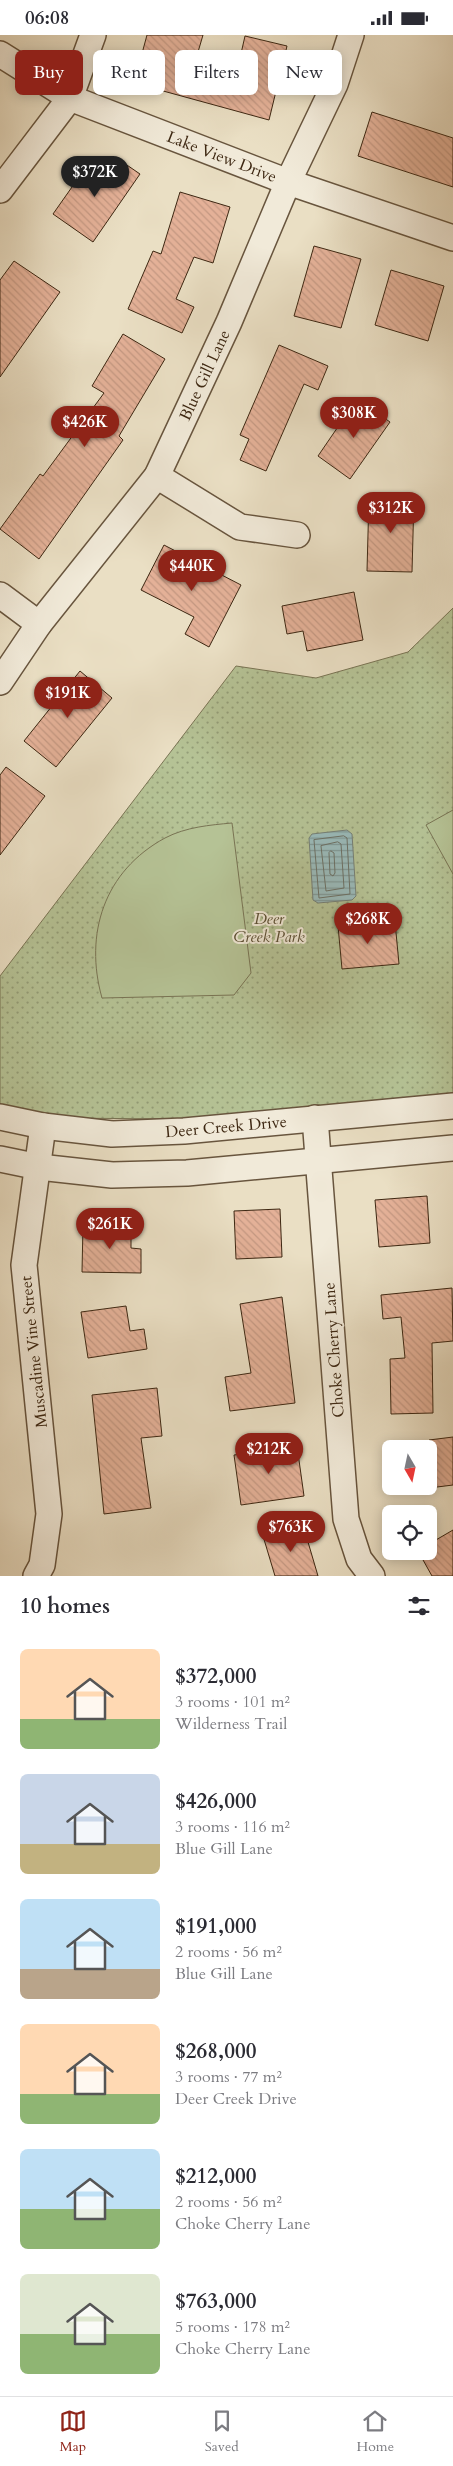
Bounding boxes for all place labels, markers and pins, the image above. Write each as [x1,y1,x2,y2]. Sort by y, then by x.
pin: $372K [60,155,130,198]
pin: $308K [319,397,389,439]
pin: $426K [50,405,120,448]
pin: $312K [356,491,426,534]
pin: $440K [157,549,227,592]
pin: $191K [33,677,103,719]
pin: $268K [333,903,403,945]
pin: $261K [75,1207,145,1250]
pin: $212K [234,1433,304,1475]
pin: $763K [256,1511,326,1553]

